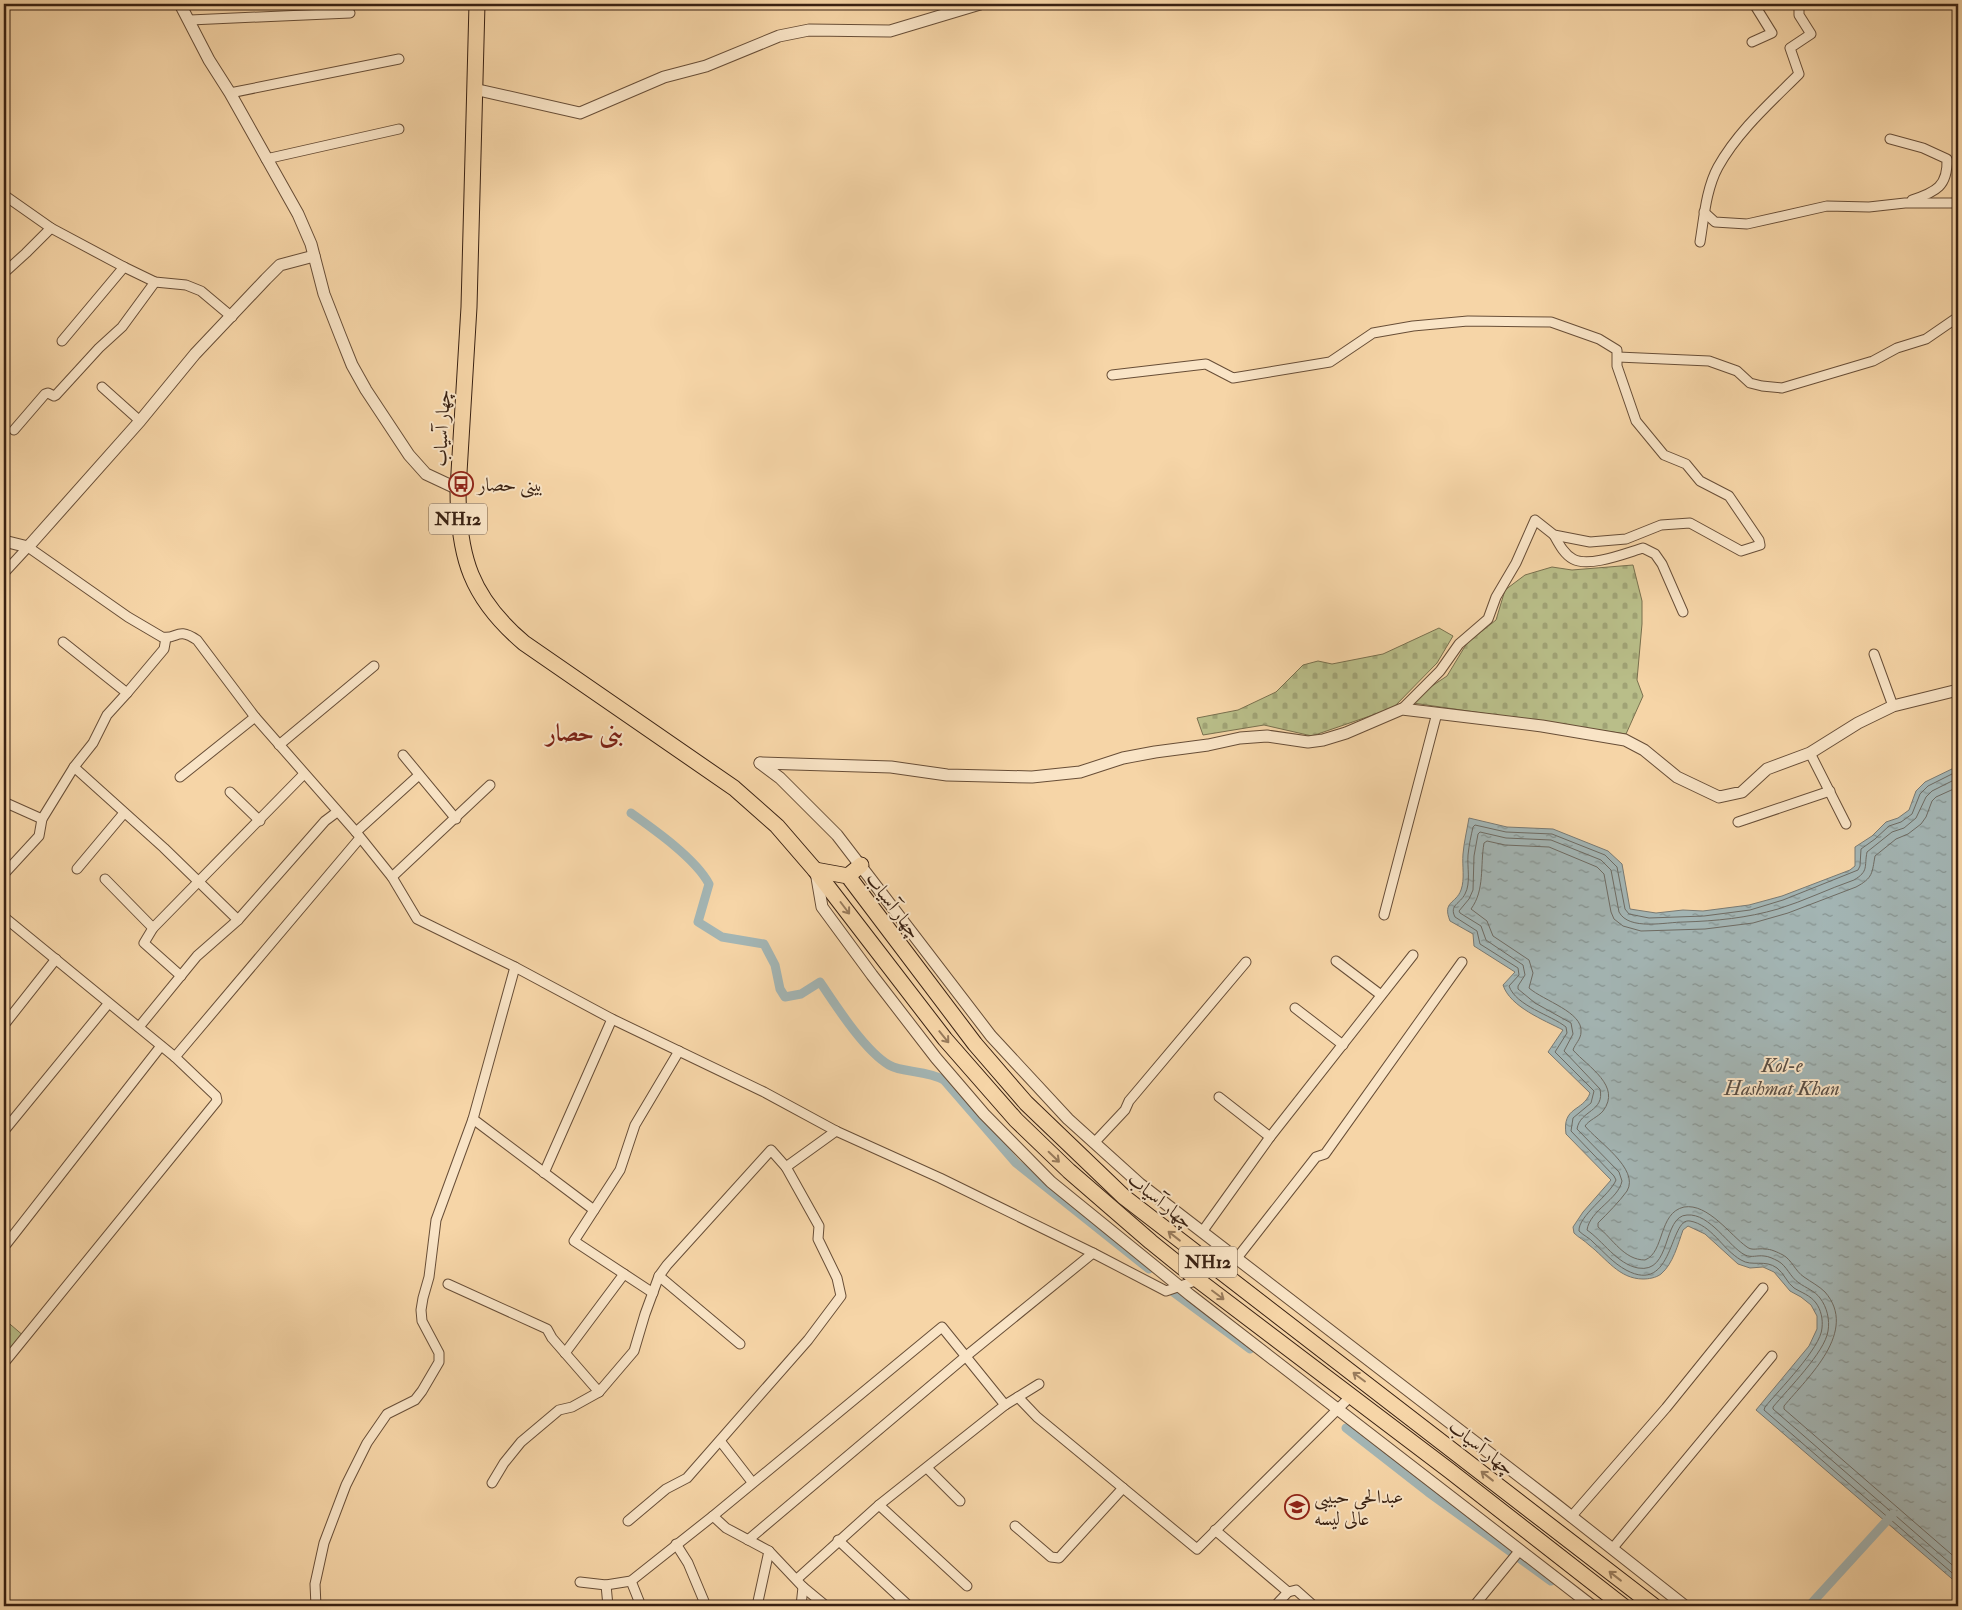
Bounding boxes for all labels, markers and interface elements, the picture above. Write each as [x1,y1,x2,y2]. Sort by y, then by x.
street label: چهار آسیاب [428,389,456,467]
bus stop icon: بینی حصار [448,471,474,497]
place label: بینی حصار [476,473,543,498]
road number: NH12 [429,504,487,534]
district label: بنی حصار [543,718,624,749]
street label: چهار آسیاب [860,868,926,944]
one-way arrow [840,901,850,915]
one-way arrow [938,1030,949,1043]
water label: Kol-e Hashmat Khan [1723,1053,1840,1101]
one-way arrow [1048,1151,1060,1163]
street label: چهار آسیاب [1123,1167,1198,1234]
one-way arrow [1168,1230,1181,1241]
road number: NH12 [1179,1246,1237,1278]
one-way arrow [1211,1290,1225,1300]
one-way arrow [1353,1371,1366,1382]
street label: چهار آسیاب [1444,1415,1519,1481]
one-way arrow [1481,1471,1494,1482]
place label: عبدالحی حبیبی عالی لیسه [1314,1485,1403,1531]
school or university icon: عبدالحی حبیبی عالی لیسه [1284,1494,1310,1520]
one-way arrow [1609,1571,1622,1582]

